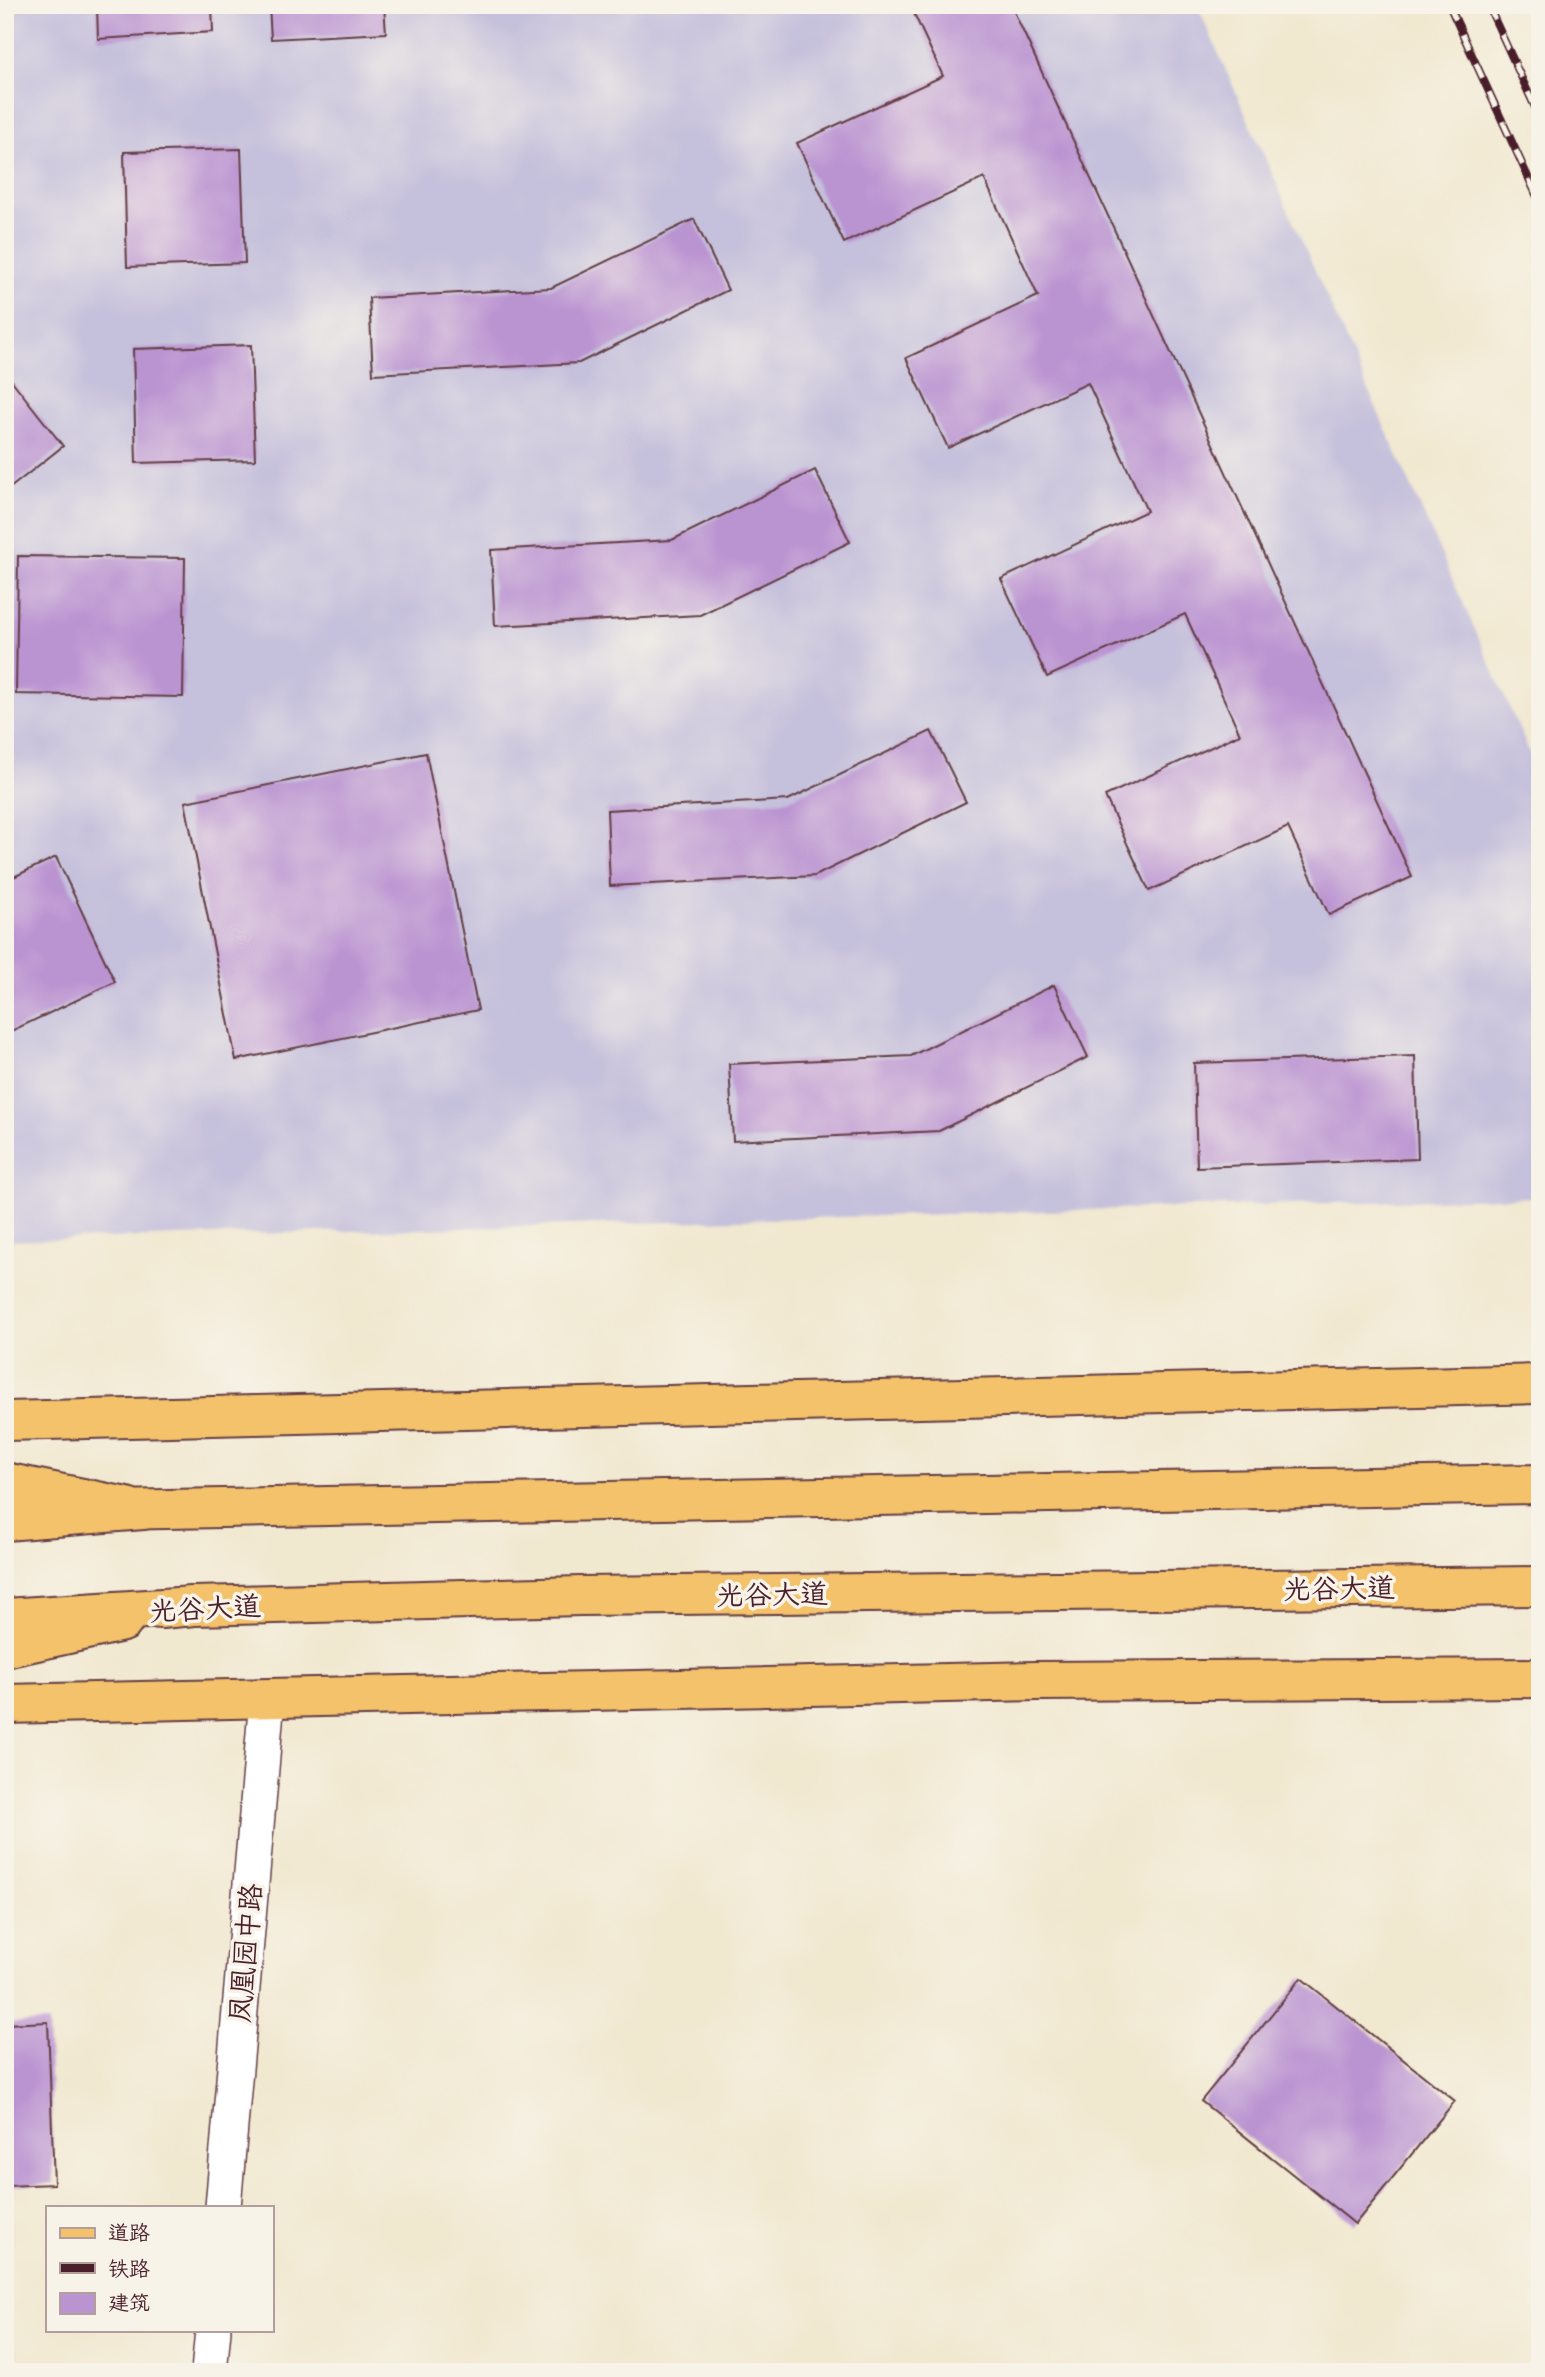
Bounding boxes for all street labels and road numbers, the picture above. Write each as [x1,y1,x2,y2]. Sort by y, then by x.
street label: 光谷大道 [1283,1570,1395,1607]
street label: 光谷大道 [716,1576,828,1613]
street label: 光谷大道 [148,1588,262,1629]
street label: 凤凰园中路 [222,1882,269,2024]

